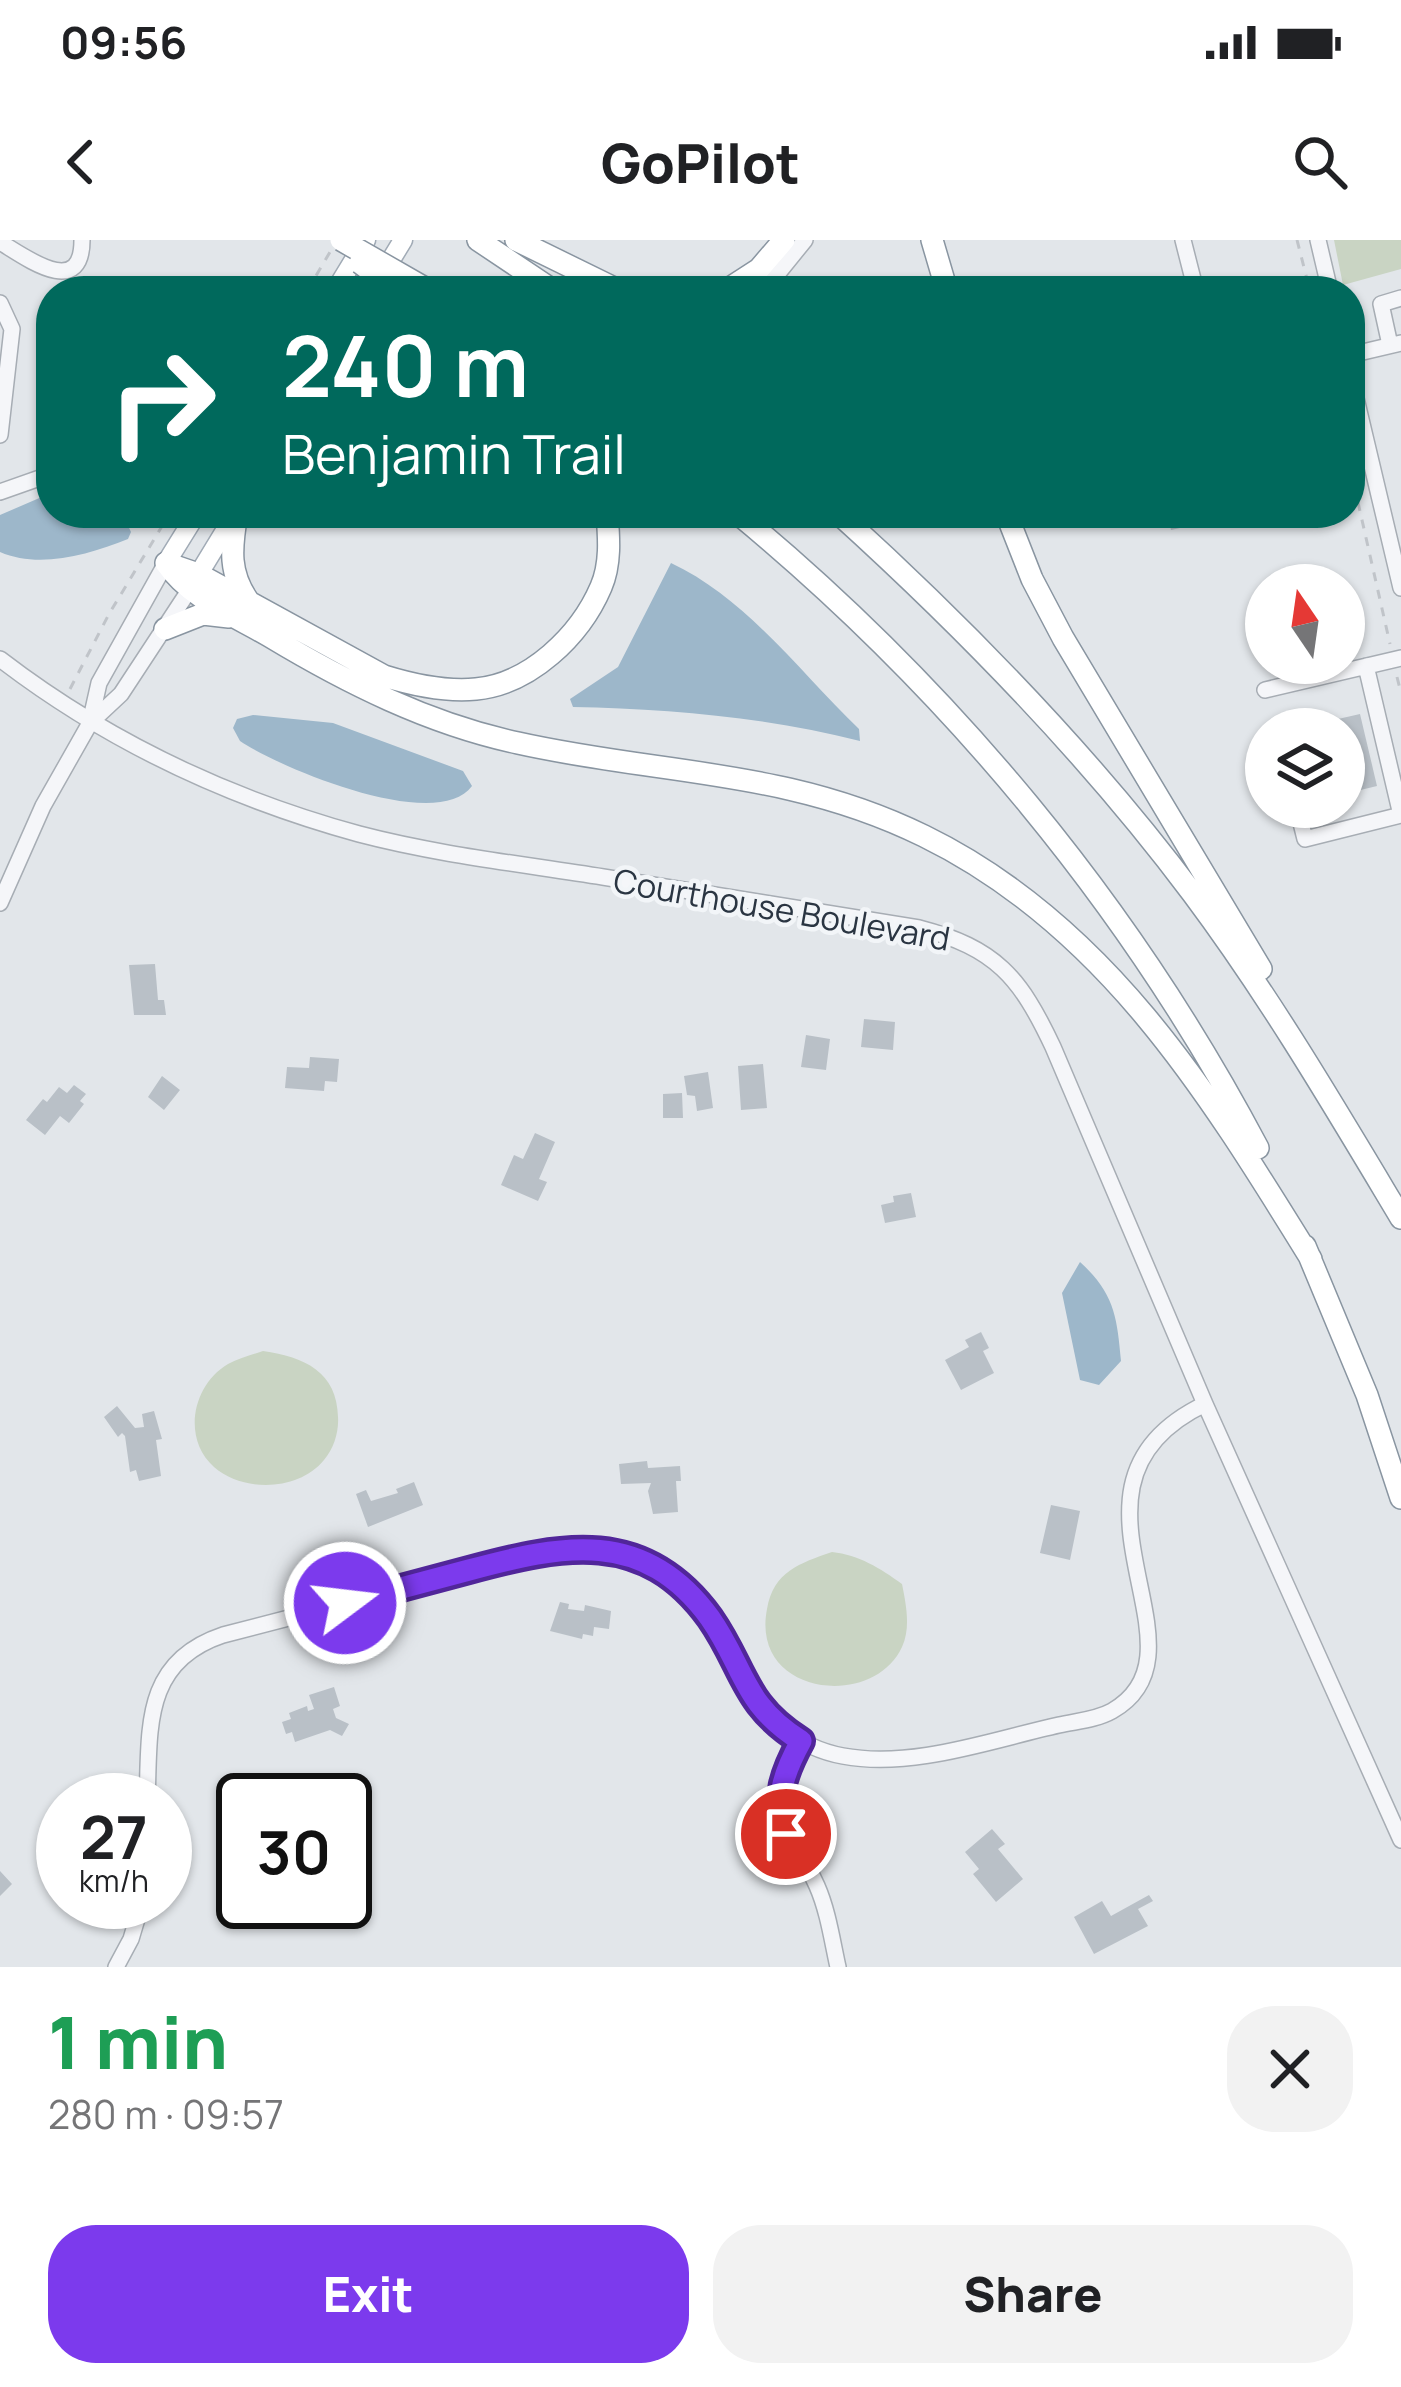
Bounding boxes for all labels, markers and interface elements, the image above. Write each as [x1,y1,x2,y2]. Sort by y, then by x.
text: 09:56 [60,11,187,73]
text: GoPilot [601,125,800,199]
icon: back [48,129,114,195]
icon: search [1287,129,1353,195]
text: 240 m [282,307,529,422]
icon: right [84,324,240,480]
text: Benjamin Trail [282,416,626,490]
north arrow [1245,564,1365,684]
map controls [1245,564,1365,828]
button: layers [1245,708,1365,828]
street label: Courthouse Boulevard [610,857,954,961]
position arrow [282,1540,408,1666]
speed limit sign: 30 [216,1773,372,1929]
pin [735,1783,837,1885]
text: 27 [80,1795,148,1877]
icon: arrive [753,1801,819,1867]
text: km/h [79,1860,149,1901]
text: 1 min [48,1992,228,2091]
button: close [1227,2006,1353,2132]
text: 280 m · 09:57 [48,2087,284,2141]
button: Exit [48,2225,689,2363]
button: Share [713,2225,1353,2363]

